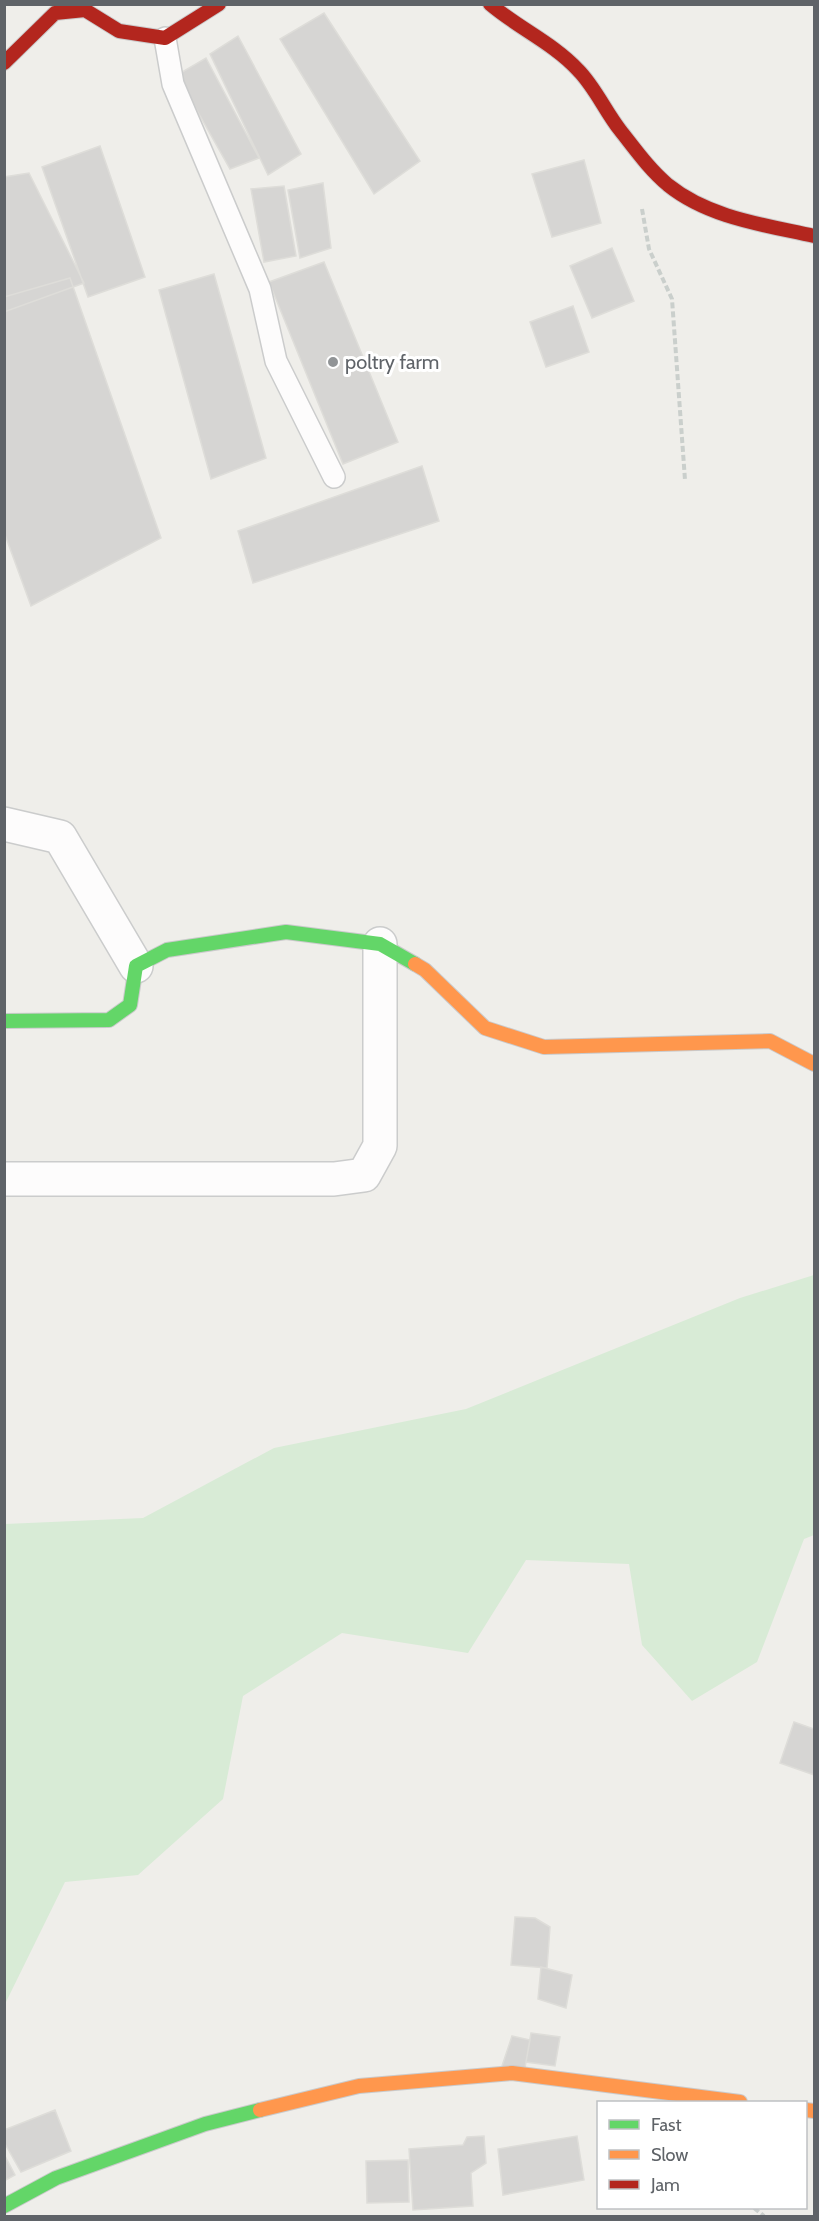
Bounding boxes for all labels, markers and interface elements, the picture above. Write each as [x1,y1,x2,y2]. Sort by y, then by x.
place label: poltry farm [345,350,439,374]
marker: poltry farm [326,355,340,369]
legend [597,2101,807,2209]
text: Fast [651,2114,682,2136]
text: Slow [651,2144,688,2166]
text: Jam [650,2174,680,2196]

